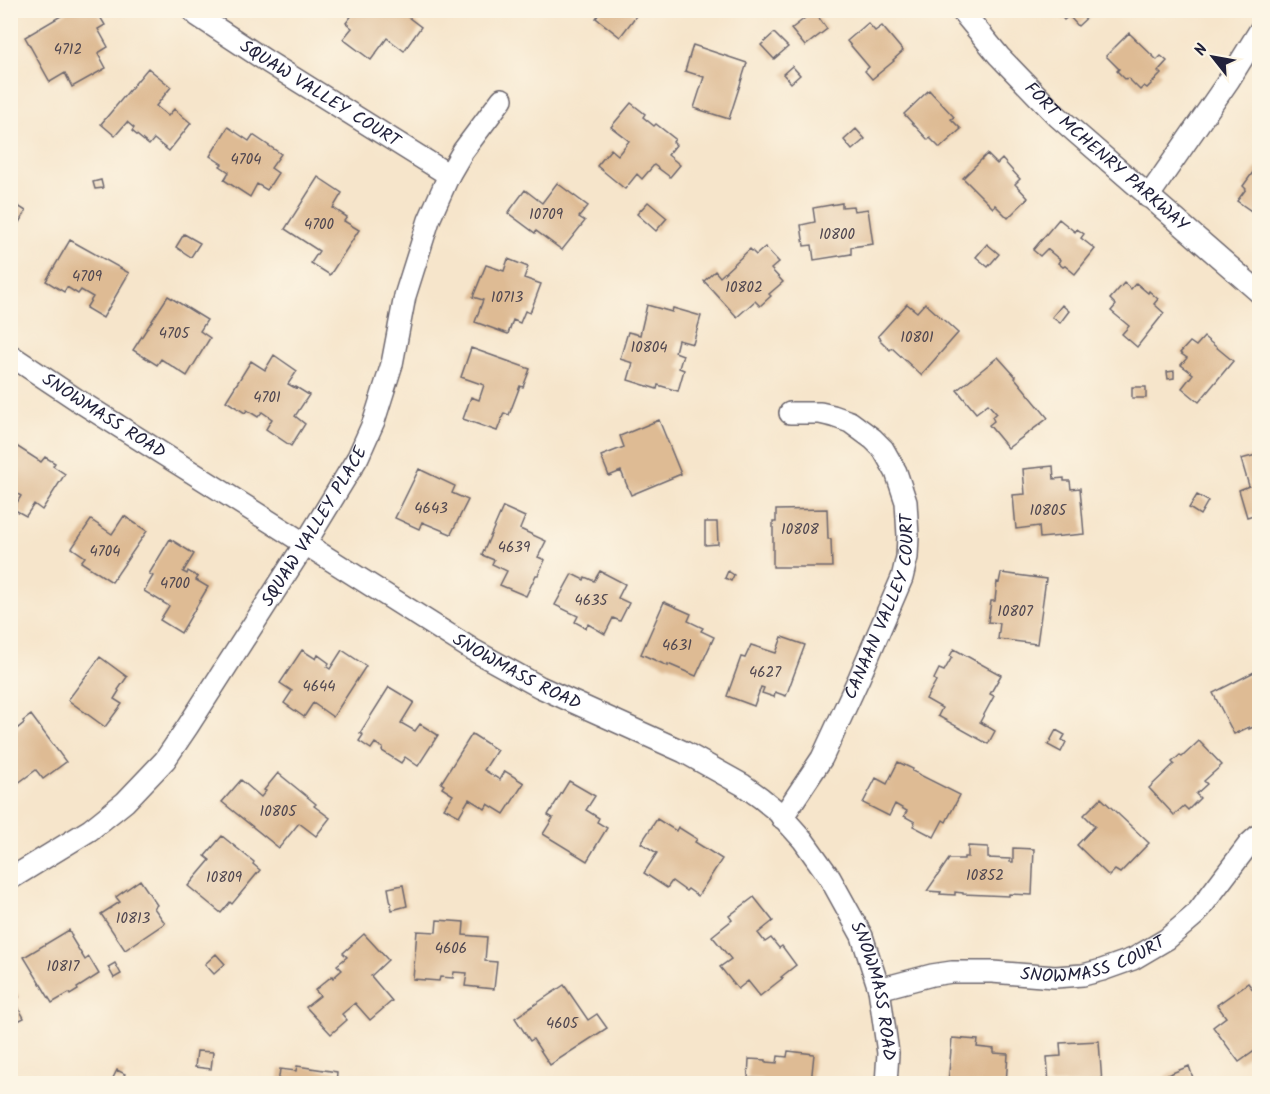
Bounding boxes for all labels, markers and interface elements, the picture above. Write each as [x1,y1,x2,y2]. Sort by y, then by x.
north arrow [1183,27,1243,87]
street label: SQUAW VALLEY COURT [233,32,407,156]
house number: 4712 [54,38,82,62]
text: N [1188,39,1215,61]
street label: FORT MCHENRY PARKWAY [1017,75,1195,239]
house number: 4704 [231,148,261,172]
house number: 10709 [529,203,564,227]
house number: 4700 [304,213,335,237]
house number: 10800 [819,223,856,247]
house number: 4709 [72,265,103,289]
house number: 10802 [725,276,763,300]
house number: 10713 [491,286,524,310]
house number: 4705 [159,322,190,346]
house number: 10801 [900,326,934,350]
house number: 10804 [630,336,668,360]
street label: SNOWMASS ROAD [36,366,172,467]
house number: 4701 [253,386,281,410]
street label: SQUAW VALLEY PLACE [254,441,376,613]
house number: 4643 [414,497,448,521]
house number: 10805 [1030,499,1067,523]
street label: CANAAN VALLEY COURT [836,511,923,704]
house number: 10808 [781,518,820,542]
house number: 4639 [498,536,531,560]
house number: 4704 [90,540,120,564]
house number: 4700 [160,572,191,596]
house number: 4635 [574,589,609,613]
house number: 10807 [997,600,1034,624]
street label: SNOWMASS ROAD [446,626,586,718]
house number: 4631 [662,634,692,658]
house number: 4627 [749,661,782,685]
house number: 4644 [302,675,336,699]
house number: 10805 [260,800,297,824]
house number: 10852 [966,864,1004,888]
house number: 10809 [206,866,243,890]
house number: 10813 [116,907,151,931]
street label: SNOWMASS ROAD [842,916,903,1061]
street label: SNOWMASS COURT [1019,928,1172,992]
house number: 4606 [435,937,467,961]
house number: 10817 [47,955,81,979]
house number: 4605 [546,1012,579,1036]

